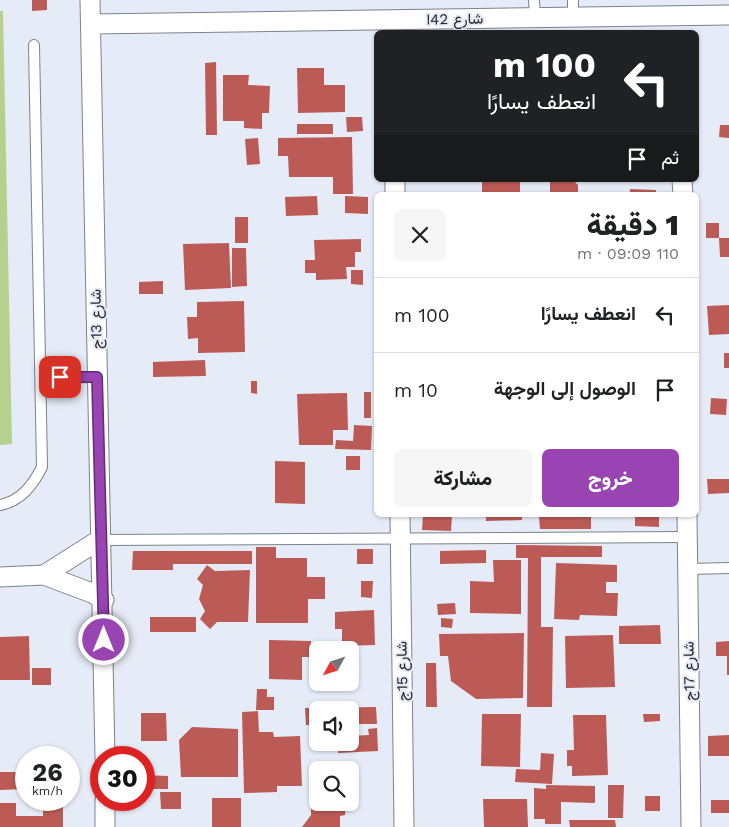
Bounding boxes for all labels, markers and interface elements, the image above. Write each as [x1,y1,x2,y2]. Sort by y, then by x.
street label: شارع 42ا [426,10,484,30]
text: 100 m [493,44,596,86]
icon: left [614,50,679,115]
text: انعطف يسارًا [487,89,596,114]
icon: arrive [623,145,651,173]
text: ثم [661,146,679,169]
text: 1 دقيقة [587,207,679,242]
button: close [394,209,446,261]
text: 110 m · 09:09 [577,244,679,263]
street label: شارع 13ج [86,289,108,349]
icon: left [651,301,679,329]
text: انعطف يسارًا [541,302,636,325]
text: 100 m [394,304,450,327]
pin [39,356,81,398]
icon: arrive [46,363,74,391]
icon: arrive [651,376,679,404]
text: الوصول إلى الوجهة [494,377,636,400]
text: 10 m [394,379,438,402]
button: مشاركة [394,449,532,507]
button: خروج [542,449,679,507]
position arrow [77,613,129,665]
north arrow [309,641,359,691]
map controls [309,641,359,811]
street label: شارع 15ج [392,641,414,701]
street label: شارع 17ج [679,641,701,701]
button: sound [309,701,359,751]
speed limit sign: 30 [90,746,155,811]
text: 26 [32,758,63,787]
button: search [309,761,359,811]
text: km/h [32,784,63,798]

